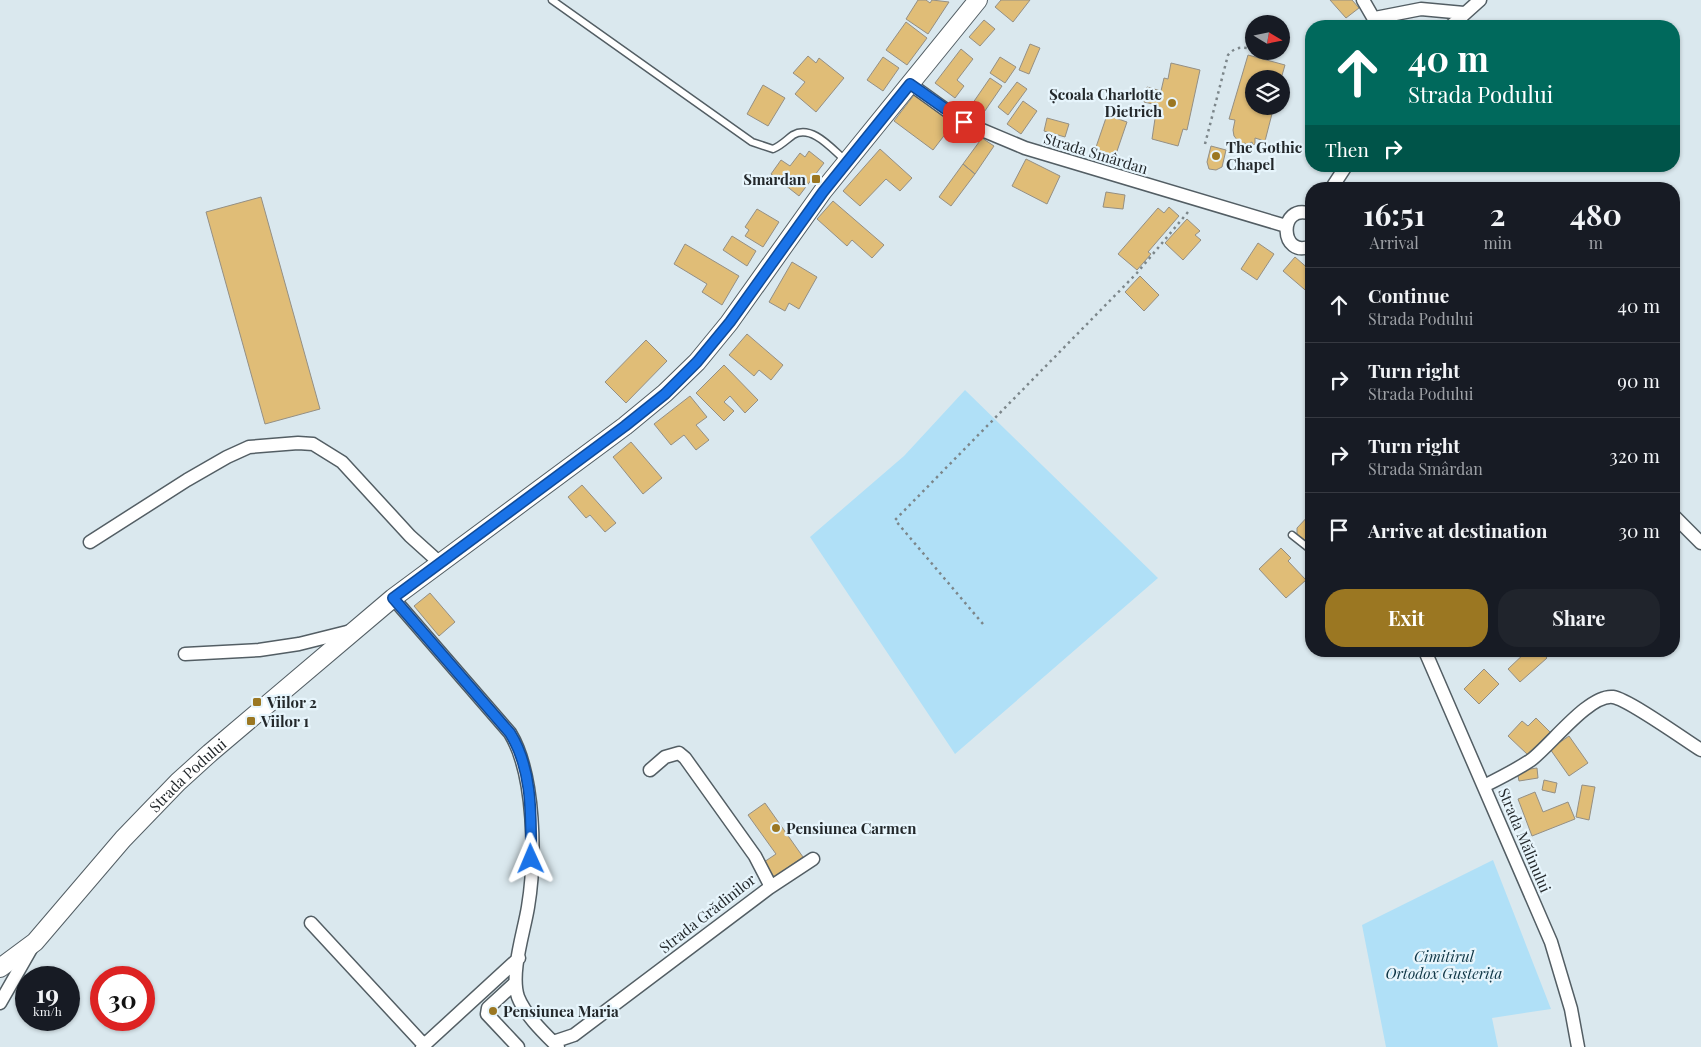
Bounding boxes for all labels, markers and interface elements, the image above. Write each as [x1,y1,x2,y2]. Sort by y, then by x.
north arrow [1245,15,1290,60]
map controls [1245,15,1290,115]
text: 40 m [1408,34,1489,81]
icon: ahead [1325,40,1390,105]
button: layers [1245,70,1290,115]
text: Strada Podului [1408,79,1553,109]
place label: Școala Charlotte Dietrich [1049,84,1162,121]
marker: Școala Charlotte Dietrich [1166,97,1178,109]
pin [943,101,985,143]
icon: arrive [950,108,978,136]
street label: Strada Smârdan [1042,128,1150,178]
icon: right [1379,135,1407,163]
text: Then [1325,136,1369,162]
place label: The Gothic Chapel [1226,137,1303,174]
marker: The Gothic Chapel [1210,150,1222,162]
place label: Smardan [743,169,807,189]
marker: Smardan [810,173,822,185]
text: 16:51 [1363,194,1425,234]
text: 2 [1490,194,1505,234]
text: 480 [1570,194,1622,234]
text: Arrival [1370,232,1419,253]
text: min [1483,232,1512,253]
text: m [1589,232,1603,253]
text: Continue [1368,282,1449,308]
icon: ahead [1325,291,1353,319]
text: 40 m [1618,292,1660,318]
text: Strada Podului [1368,308,1474,329]
text: Turn right [1368,357,1460,383]
icon: right [1325,366,1353,394]
text: 90 m [1617,367,1660,393]
text: Strada Podului [1368,383,1474,404]
text: Turn right [1368,432,1460,458]
icon: right [1325,441,1353,469]
text: 320 m [1609,442,1660,468]
text: Strada Smârdan [1368,458,1483,479]
icon: arrive [1325,516,1353,544]
text: Arrive at destination [1368,517,1548,543]
text: 30 m [1618,517,1660,543]
button: Exit [1325,589,1488,647]
button: Share [1498,589,1660,647]
place label: Viilor 2 [266,692,317,712]
marker: Viilor 2 [251,696,263,708]
place label: Viilor 1 [260,711,309,731]
marker: Viilor 1 [245,715,257,727]
street label: Strada Podului [145,733,231,816]
street label: Strada Mălinului [1494,785,1556,896]
place label: Pensiunea Carmen [786,818,917,838]
marker: Pensiunea Carmen [770,822,782,834]
position arrow [504,832,556,884]
street label: Strada Grădinilor [655,869,760,957]
park label: Cimitirul Ortodox Gușterița [1386,946,1503,983]
speed limit sign: 30 [90,966,155,1031]
text: 19 [36,976,59,1009]
place label: Pensiunea Maria [503,1001,619,1021]
text: km/h [33,1003,62,1019]
marker: Pensiunea Maria [487,1005,499,1017]

